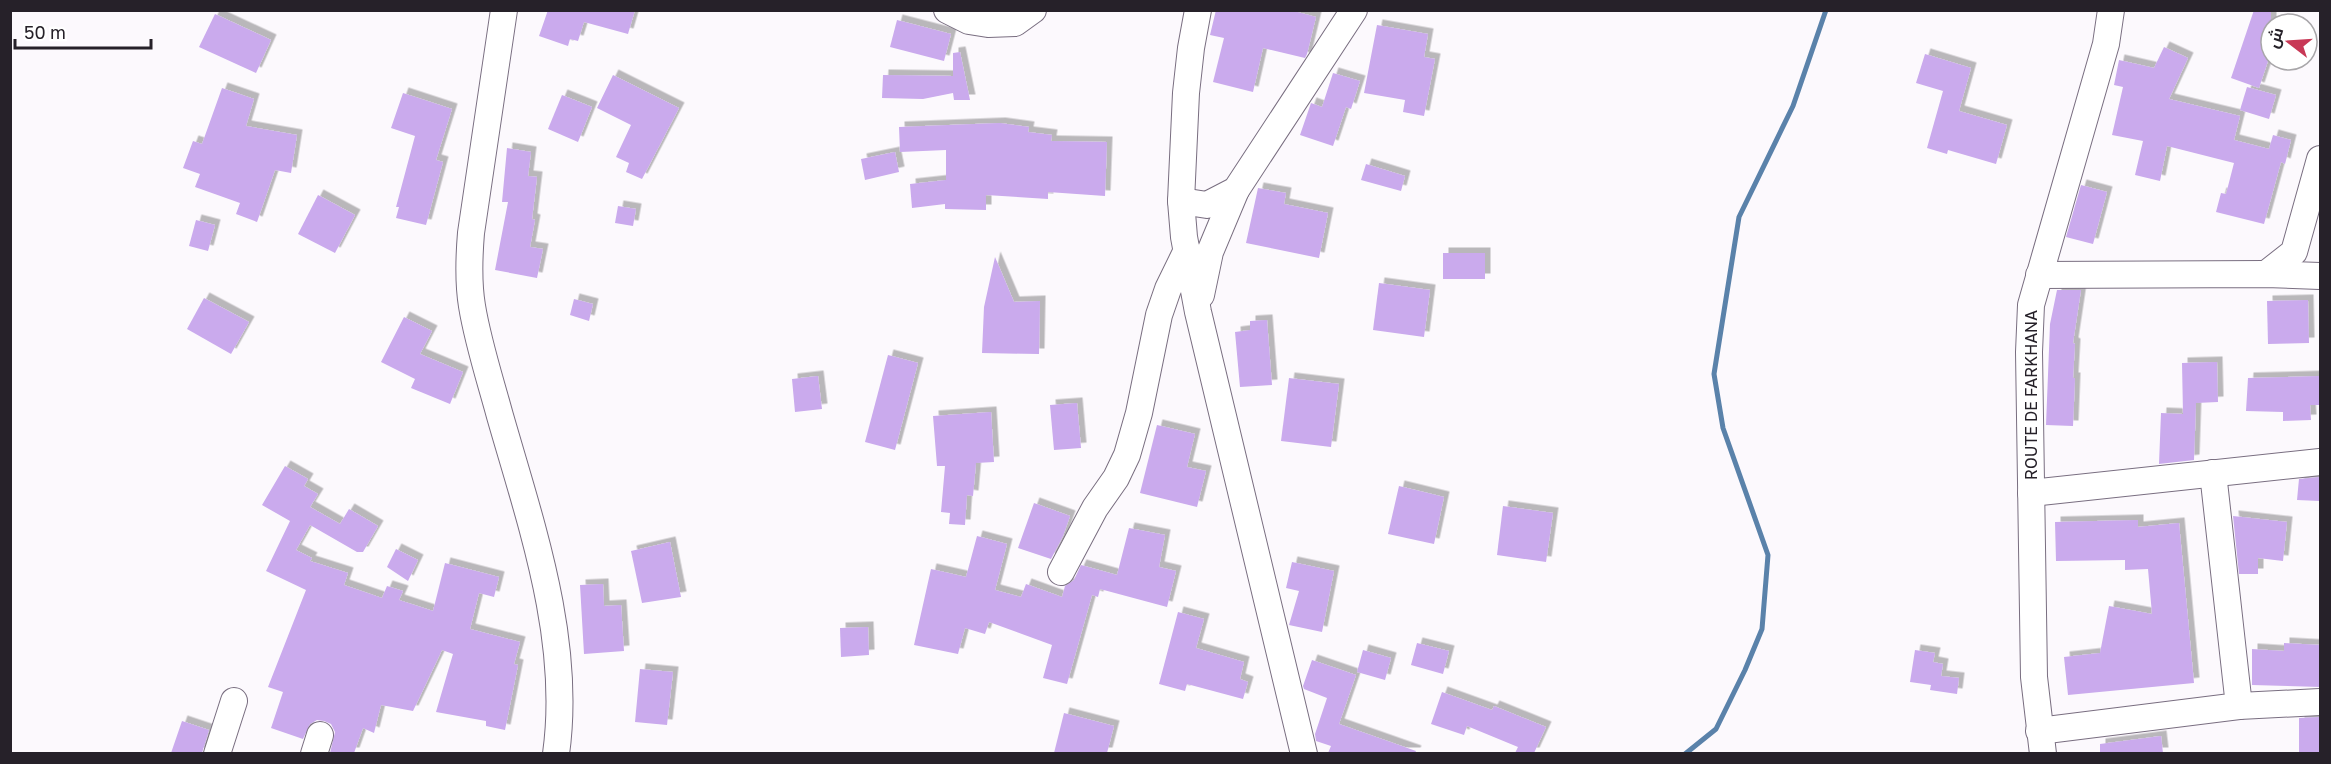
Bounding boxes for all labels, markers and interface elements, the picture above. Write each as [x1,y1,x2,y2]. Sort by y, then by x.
scale bar [15,12,152,50]
north arrow [2259,12,2319,72]
text: 50 m [24,21,66,43]
text: ش [2262,25,2287,50]
street label: ROUTE DE FARKHANA [2021,310,2041,480]

